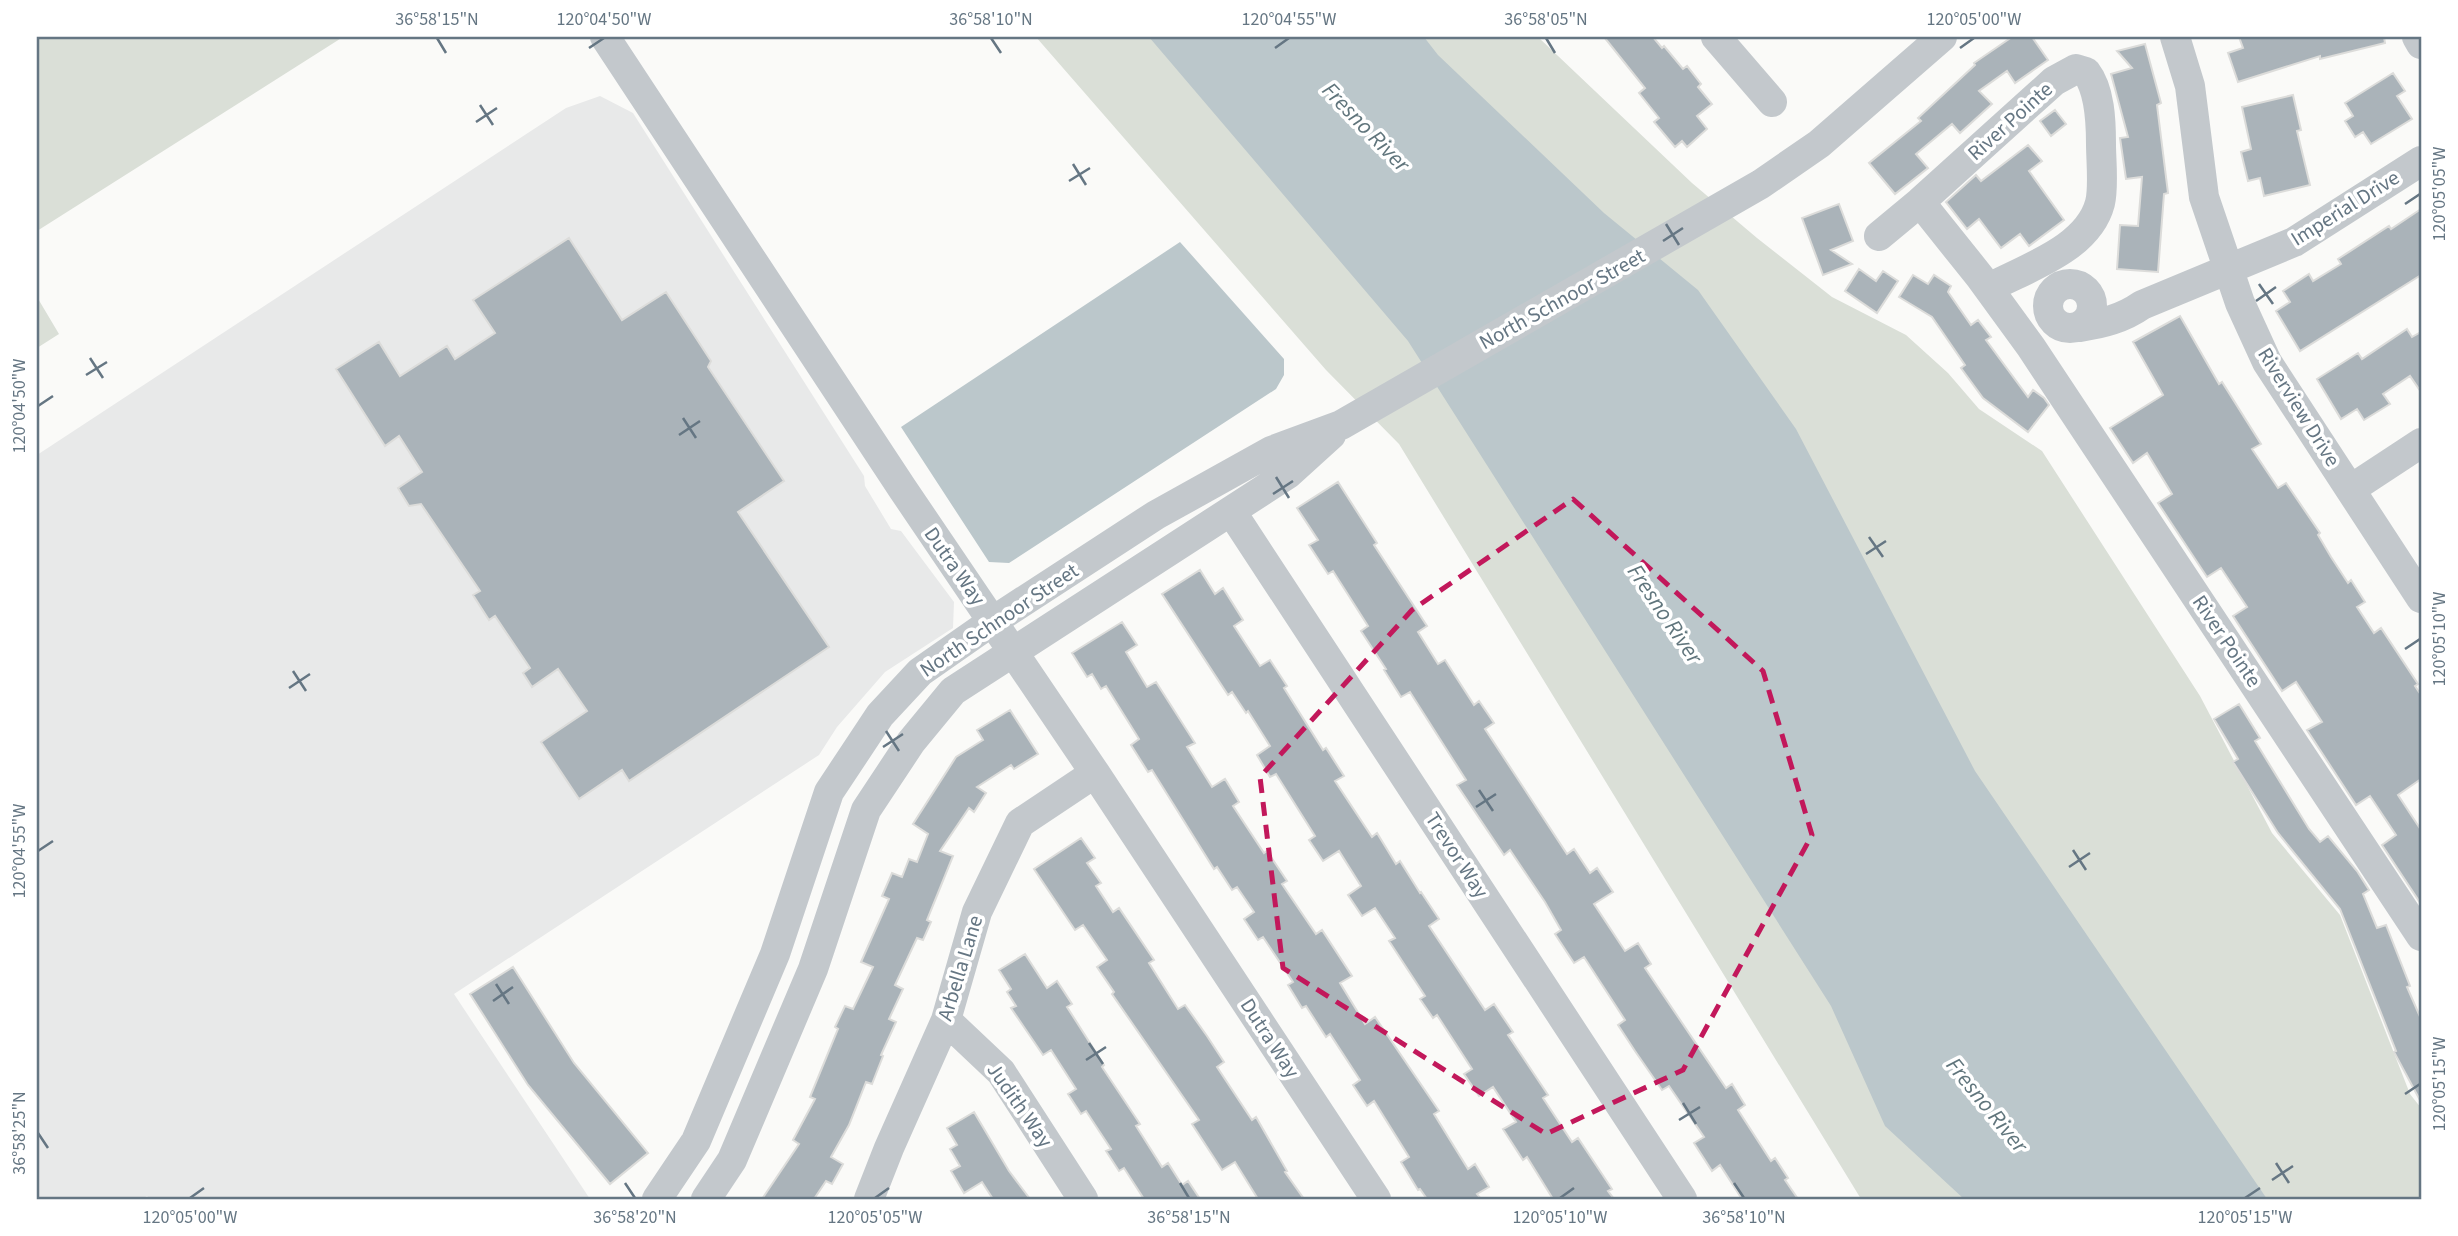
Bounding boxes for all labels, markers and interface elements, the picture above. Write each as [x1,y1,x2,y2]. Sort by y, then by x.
text: 36°58'15"N [395,7,479,32]
text: 120°04'50"W [557,7,651,32]
text: 36°58'10"N [949,7,1033,32]
text: 120°04'55"W [1242,7,1336,32]
text: 36°58'05"N [1504,7,1588,32]
text: 120°05'00"W [1927,7,2021,32]
water label: Fresno River [1314,74,1418,180]
street label: River Pointe [1961,75,2059,167]
text: 120°05'05"W [2427,147,2452,241]
street label: Imperial Drive [2285,163,2405,253]
street label: North Schnoor Street [1474,241,1650,357]
street label: Riverview Drive [2250,342,2348,472]
text: 120°04'50"W [7,359,32,453]
street label: Dutra Way [917,521,993,611]
street label: North Schnoor Street [914,556,1084,684]
water label: Fresno River [1619,557,1711,671]
street label: River Pointe [2185,589,2269,693]
text: 120°05'10"W [2427,592,2452,686]
text: 120°04'55"W [7,804,32,898]
street label: Trevor Way [1418,806,1496,904]
street label: Arbella Lane [930,912,990,1024]
street label: Dutra Way [1233,992,1307,1084]
text: 120°05'15"W [2427,1037,2452,1131]
water label: Fresno River [1938,1050,2036,1161]
street label: Judith Way [980,1056,1060,1154]
text: 36°58'25"N [7,1091,32,1175]
text: 120°05'00"W [143,1205,237,1230]
text: 36°58'20"N [593,1205,677,1230]
text: 120°05'05"W [828,1205,922,1230]
text: 36°58'15"N [1147,1205,1231,1230]
text: 120°05'10"W [1513,1205,1607,1230]
text: 36°58'10"N [1702,1205,1786,1230]
text: 120°05'15"W [2198,1205,2292,1230]

